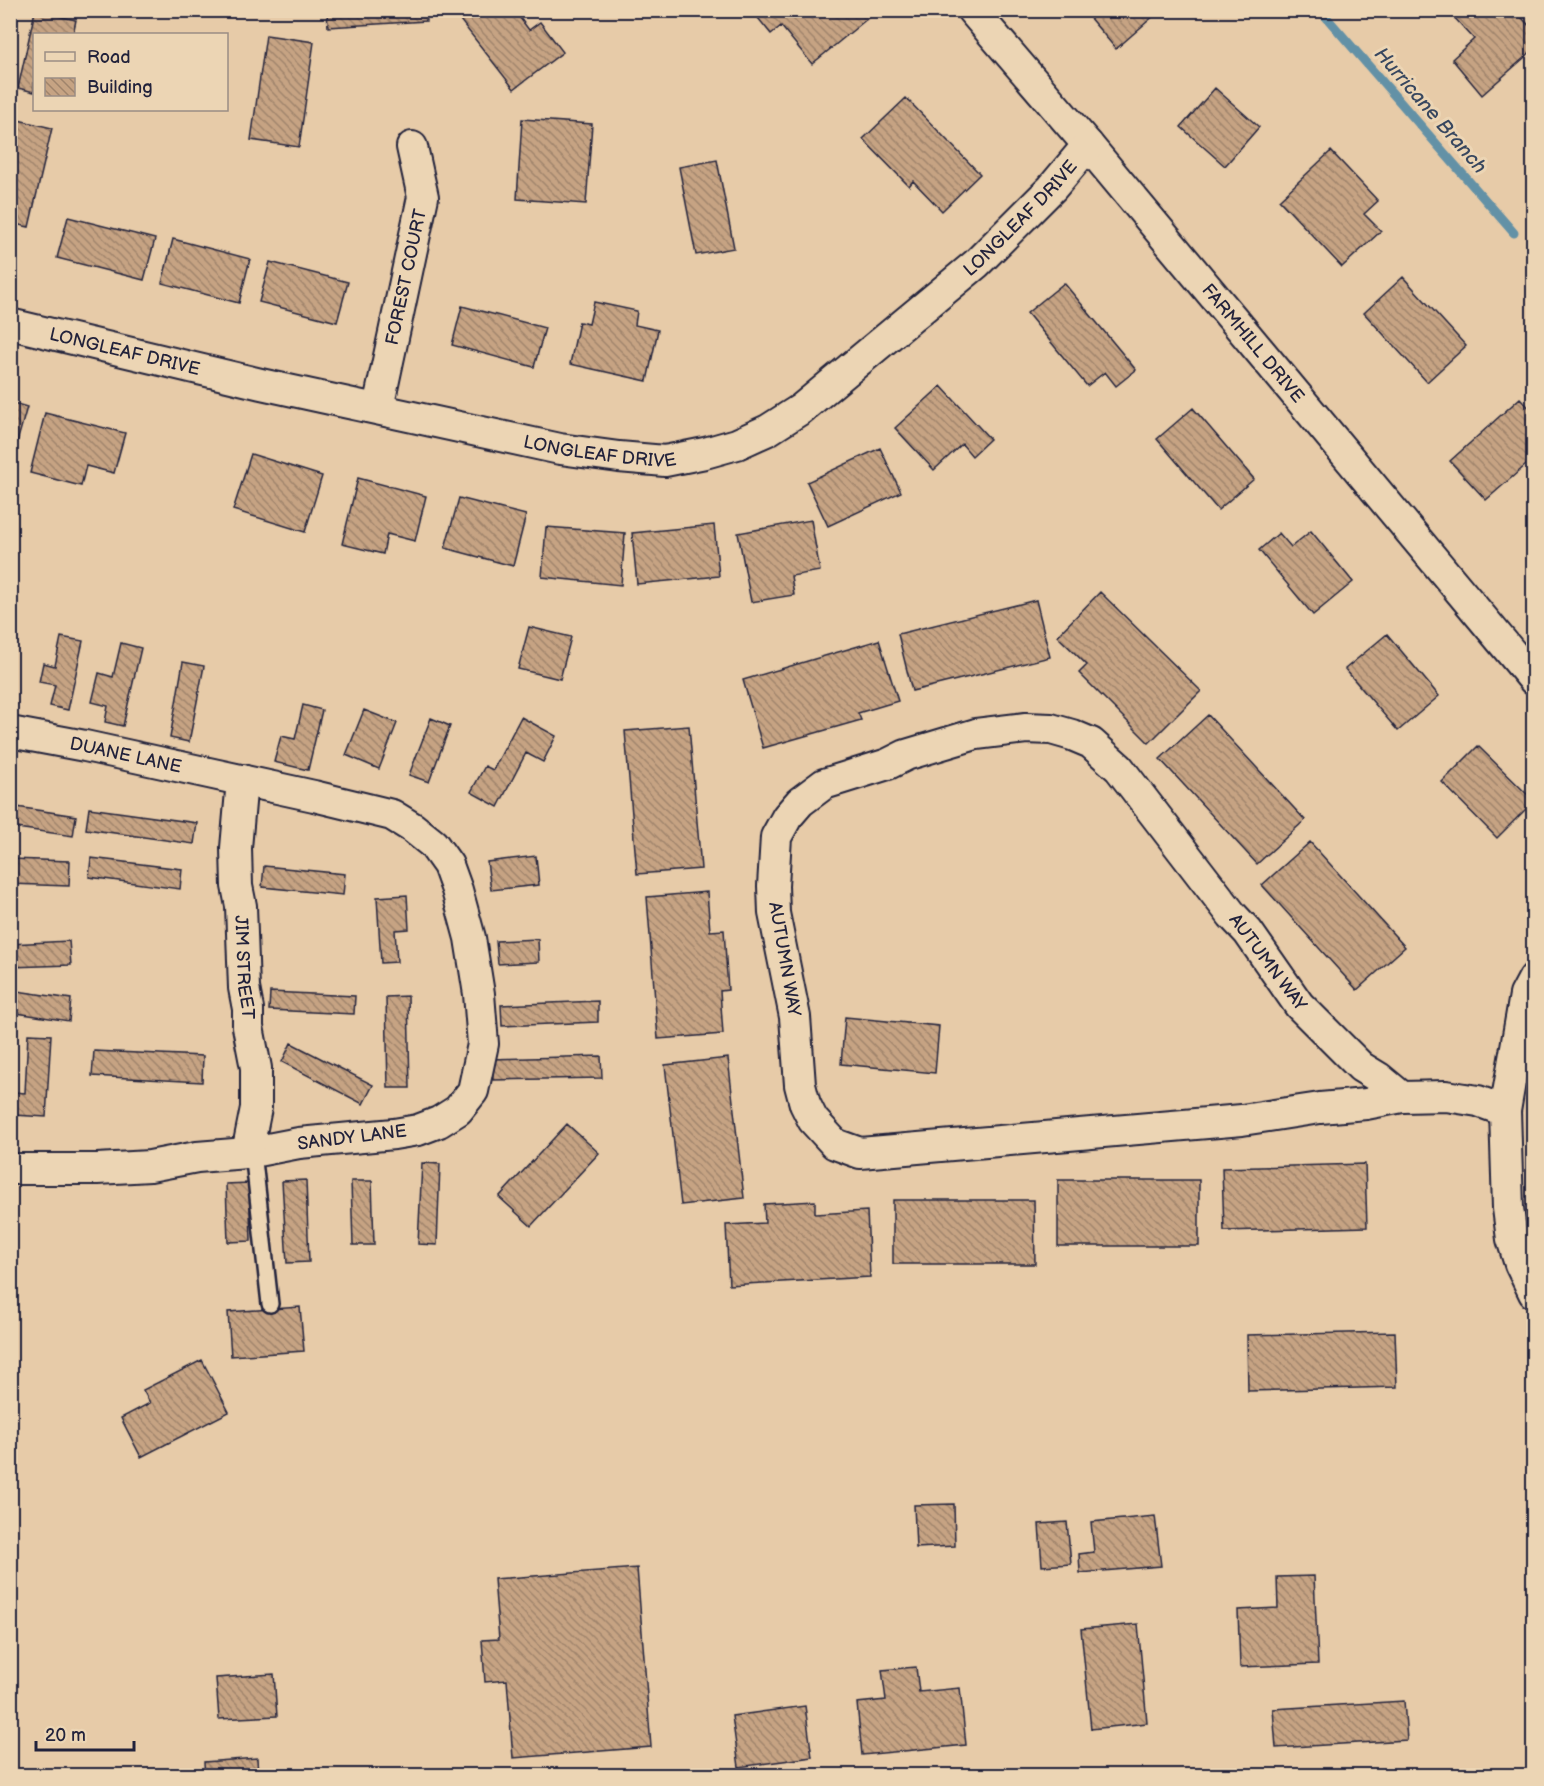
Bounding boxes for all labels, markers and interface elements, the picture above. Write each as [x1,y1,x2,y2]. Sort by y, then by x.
legend [33,33,228,111]
water label: Hurricane Branch [1369,43,1492,179]
text: Road [87,47,131,68]
text: Building [87,77,153,98]
street label: LONGLEAF DRIVE [959,156,1082,281]
street label: FOREST COURT [382,207,431,347]
street label: FARMHILL DRIVE [1197,280,1308,407]
street label: LONGLEAF DRIVE [47,324,202,380]
street label: LONGLEAF DRIVE [521,431,678,472]
street label: DUANE LANE [68,733,184,778]
street label: AUTUMN WAY [764,900,805,1018]
street label: AUTUMN WAY [1224,910,1311,1015]
street label: JIM STREET [230,915,258,1019]
street label: SANDY LANE [296,1120,408,1155]
scale bar [36,1714,134,1752]
text: 20 m [45,1725,86,1746]

